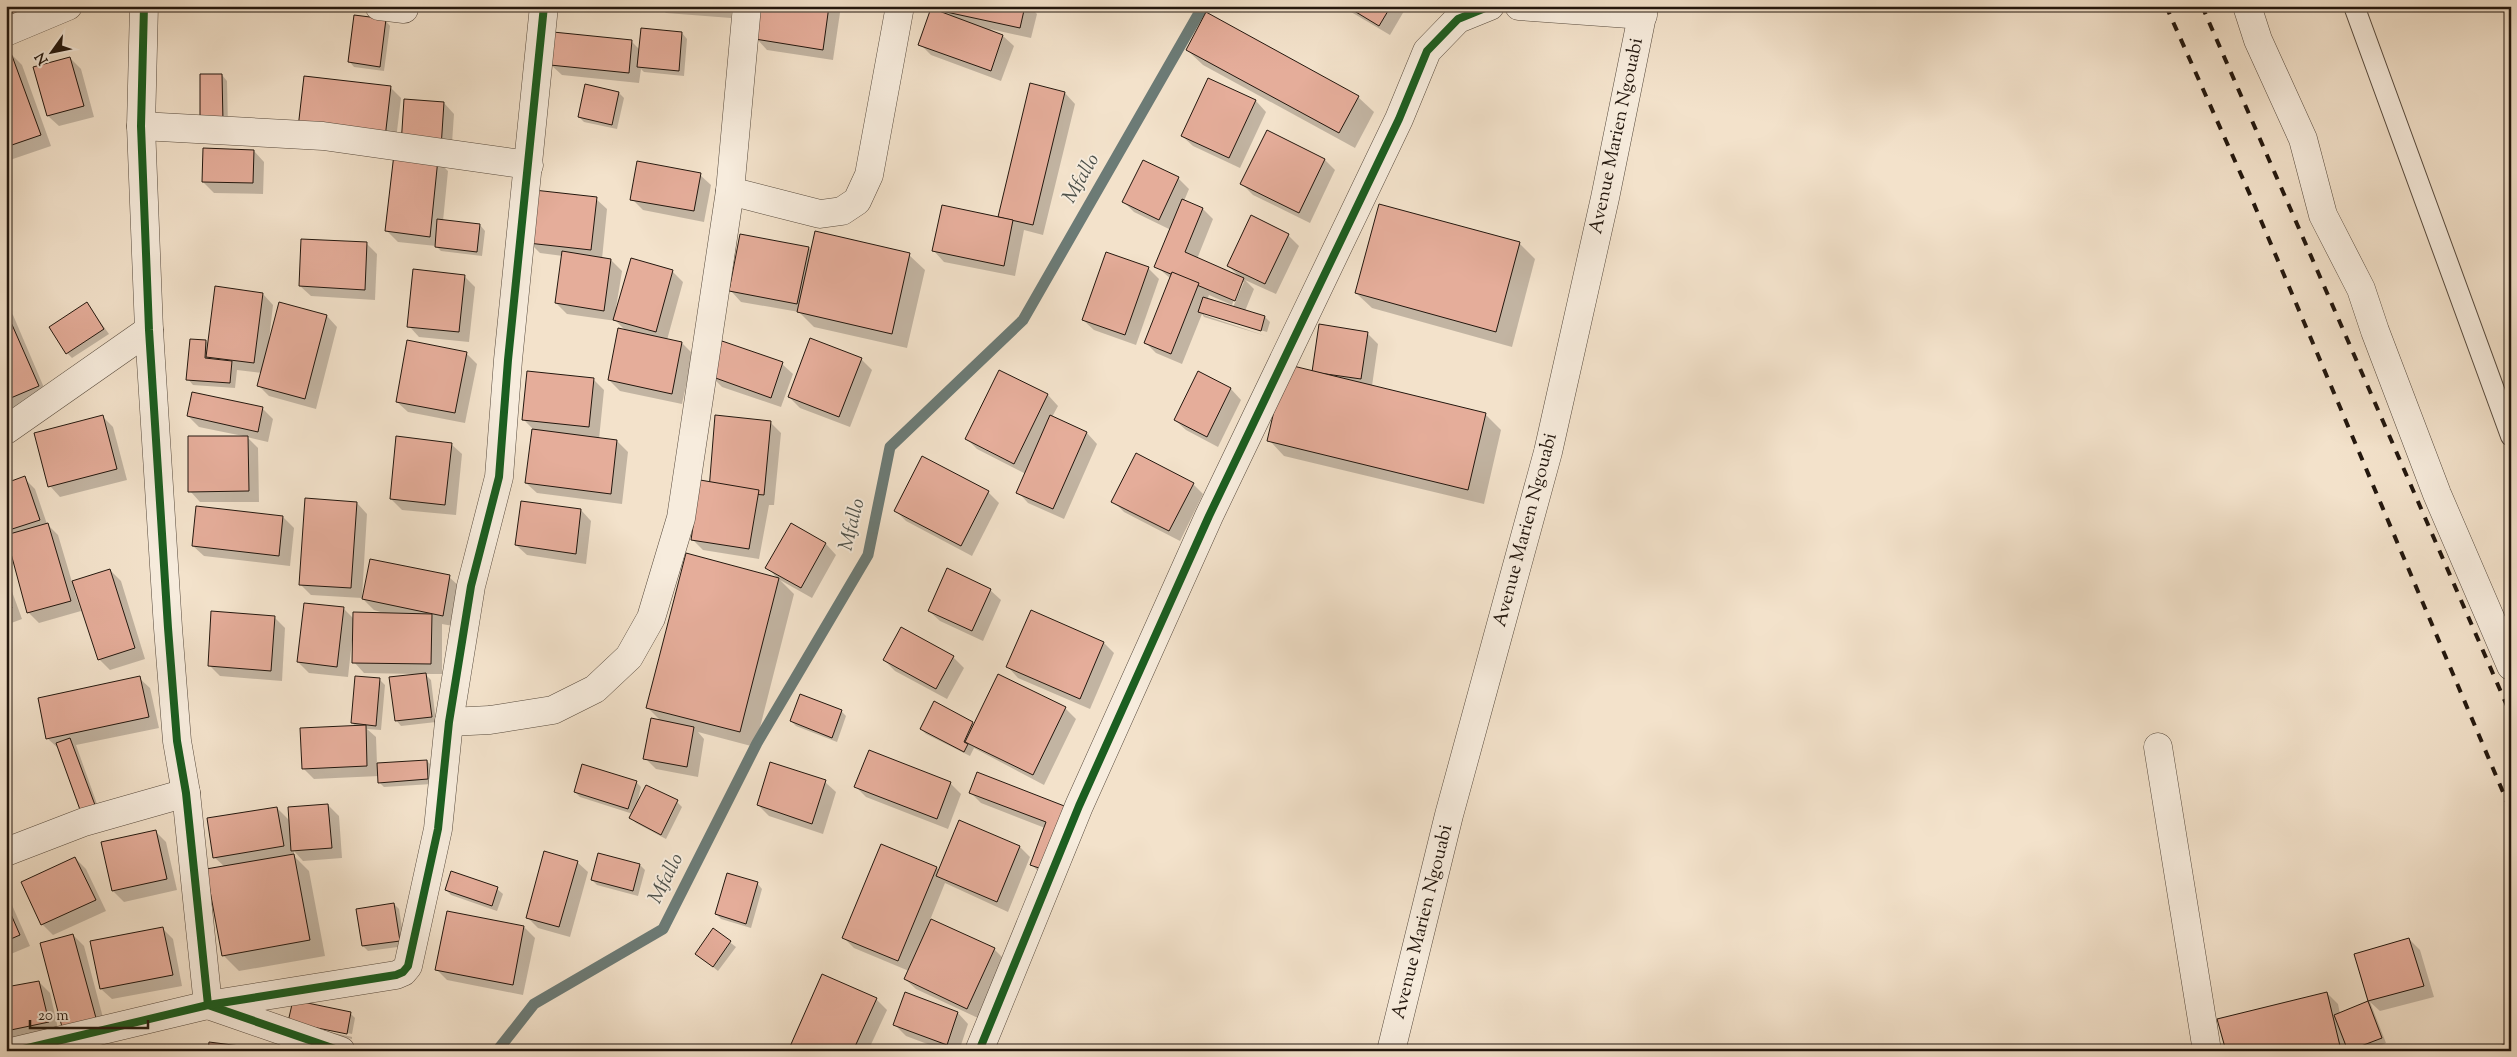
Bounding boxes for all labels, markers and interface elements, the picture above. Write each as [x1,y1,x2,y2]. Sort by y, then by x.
north arrow [28,28,78,78]
street label: Avenue Marien Ngouabi [1583,35,1651,237]
text: N [31,48,54,68]
water label: Mfallo [1056,149,1108,209]
street label: Avenue Marien Ngouabi [1487,430,1565,630]
water label: Mfallo [833,496,874,554]
street label: Avenue Marien Ngouabi [1386,822,1460,1022]
water label: Mfallo [642,849,692,909]
scale bar [30,997,148,1029]
text: 20 m [38,1006,69,1027]

